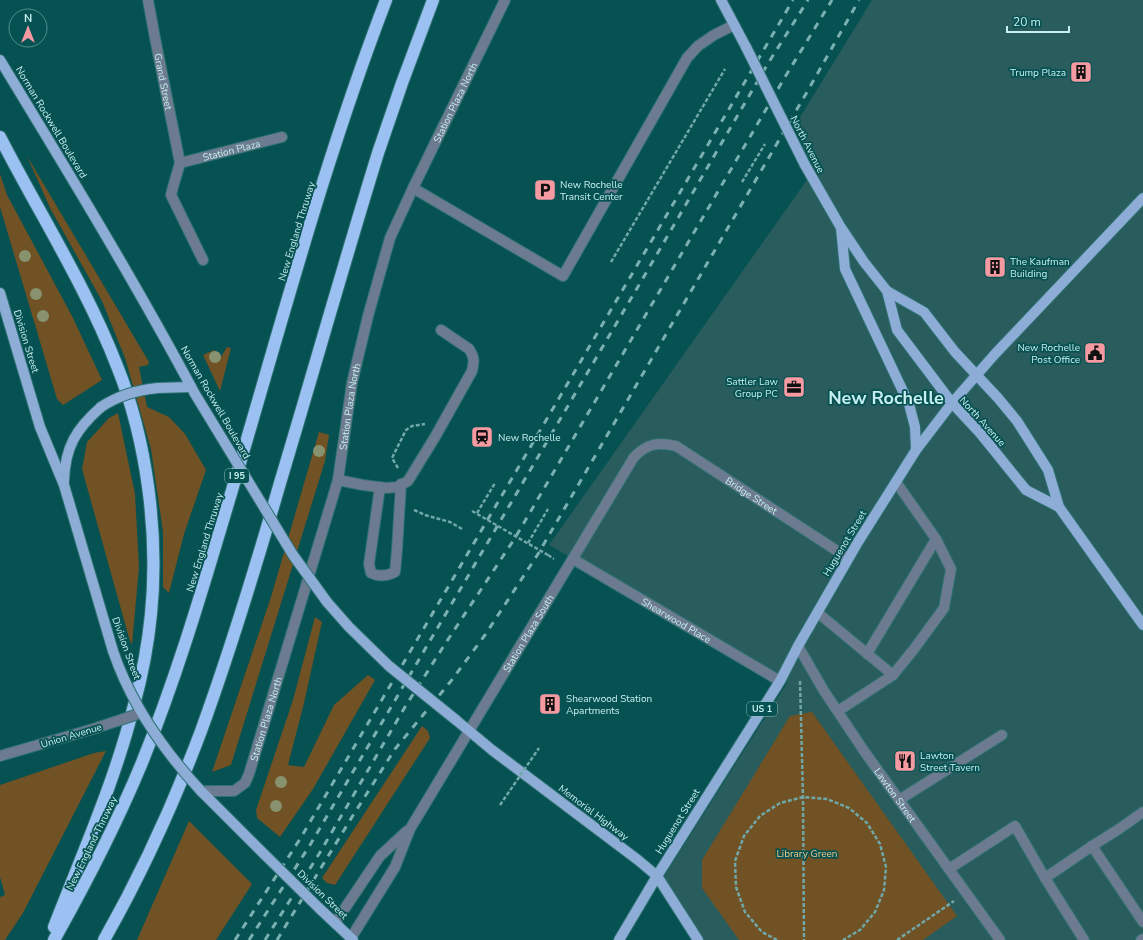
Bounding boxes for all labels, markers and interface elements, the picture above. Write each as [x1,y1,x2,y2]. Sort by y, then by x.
north arrow [8,8,48,48]
scale bar [1007,8,1069,34]
text: N [24,11,32,26]
text: 20 m [1013,14,1041,30]
street label: Grand Street [150,52,175,112]
building icon: Trump Plaza [1068,59,1094,85]
street label: Station Plaza North [430,60,481,145]
street label: Norman Rockwell Boulevard [12,64,90,181]
place label: Trump Plaza [1010,66,1066,80]
street label: North Avenue [787,113,828,176]
street label: Station Plaza [201,137,262,165]
parking icon: New Rochelle Transit Center [532,177,558,203]
place label: New Rochelle Transit Center [560,178,623,204]
street label: New England Thruway [275,179,319,283]
building icon: The Kaufman Building [982,254,1008,280]
place label: The Kaufman Building [1010,255,1070,281]
street label: Division Street [10,308,42,375]
public building icon: New Rochelle Post Office [1082,340,1108,366]
place label: New Rochelle Post Office [1017,341,1080,367]
street label: Norman Rockwell Boulevard [177,343,253,462]
street label: Station Plaza North [336,362,364,451]
office icon: Sattler Law Group PC [781,374,807,400]
place label: Sattler Law Group PC [726,375,779,401]
district label: New Rochelle [828,386,944,410]
street label: North Avenue [956,394,1008,450]
station icon: New Rochelle [469,424,495,450]
place label: New Rochelle [498,431,561,445]
road number: I 95 [225,469,249,483]
street label: Bridge Street [722,474,780,519]
street label: New England Thruway [183,490,227,594]
street label: Huguenot Street [820,508,870,579]
street label: Station Plaza South [500,592,558,675]
street label: Shearwood Place [638,595,713,647]
street label: Division Street [108,615,144,682]
street label: Station Plaza North [247,675,286,763]
building icon: Shearwood Station Apartments [537,691,563,717]
place label: Shearwood Station Apartments [566,692,652,718]
road number: US 1 [747,702,777,716]
street label: Union Avenue [39,720,104,752]
restaurant icon: Lawton Street Tavern [892,748,918,774]
place label: Lawton Street Tavern [920,749,980,775]
street label: Lawton Street [870,765,919,826]
street label: Memorial Highway [555,782,632,844]
street label: Huguenot Street [652,786,704,857]
street label: New England Thruway [63,793,121,893]
park label: Library Green [776,847,838,861]
street label: Division Street [294,867,351,923]

